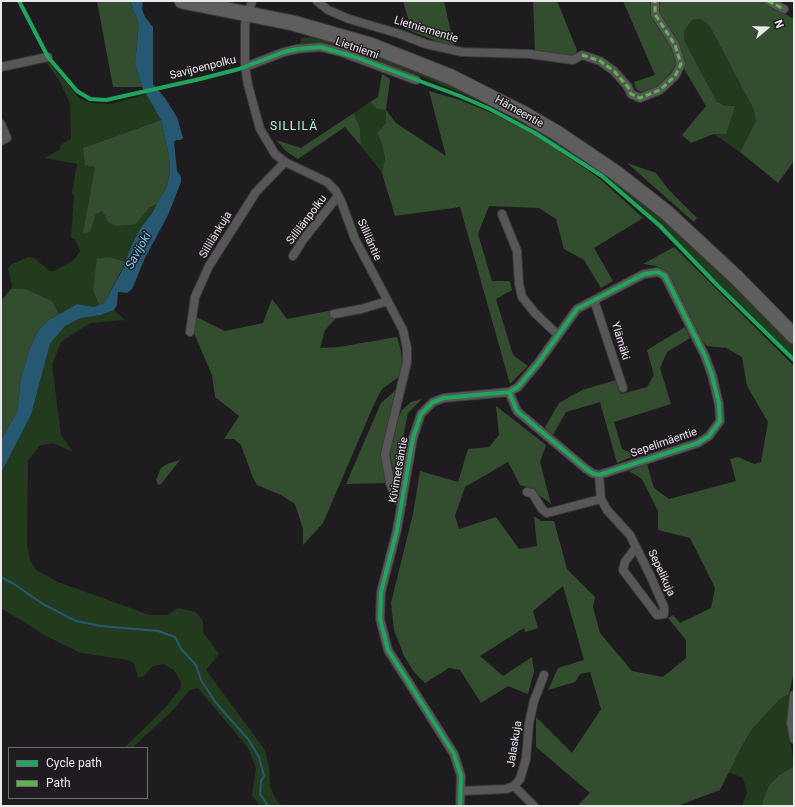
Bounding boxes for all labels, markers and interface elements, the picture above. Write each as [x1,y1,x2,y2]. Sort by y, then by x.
north arrow [747,8,787,48]
street label: Lietniementie [392,14,460,46]
text: N [771,18,786,30]
street label: Lietniemi [334,35,380,63]
street label: Savijoenpolku [168,53,238,83]
street label: Hämeentie [492,93,546,131]
district label: SILLILÄ [270,120,318,134]
street label: Sillilänpolku [284,193,330,247]
street label: Sillilänkuja [197,209,235,261]
street label: Silliläntie [354,217,384,263]
water label: Savijoki [123,230,155,272]
street label: Ylämäki [608,320,632,362]
street label: Sepelimäentie [629,425,699,461]
street label: Kivimetsäntie [387,436,411,504]
street label: Sepelikuja [644,548,678,598]
street label: Jalaskuja [505,720,525,768]
legend [8,747,148,799]
text: Cycle path [46,756,102,770]
text: Path [46,776,71,790]

